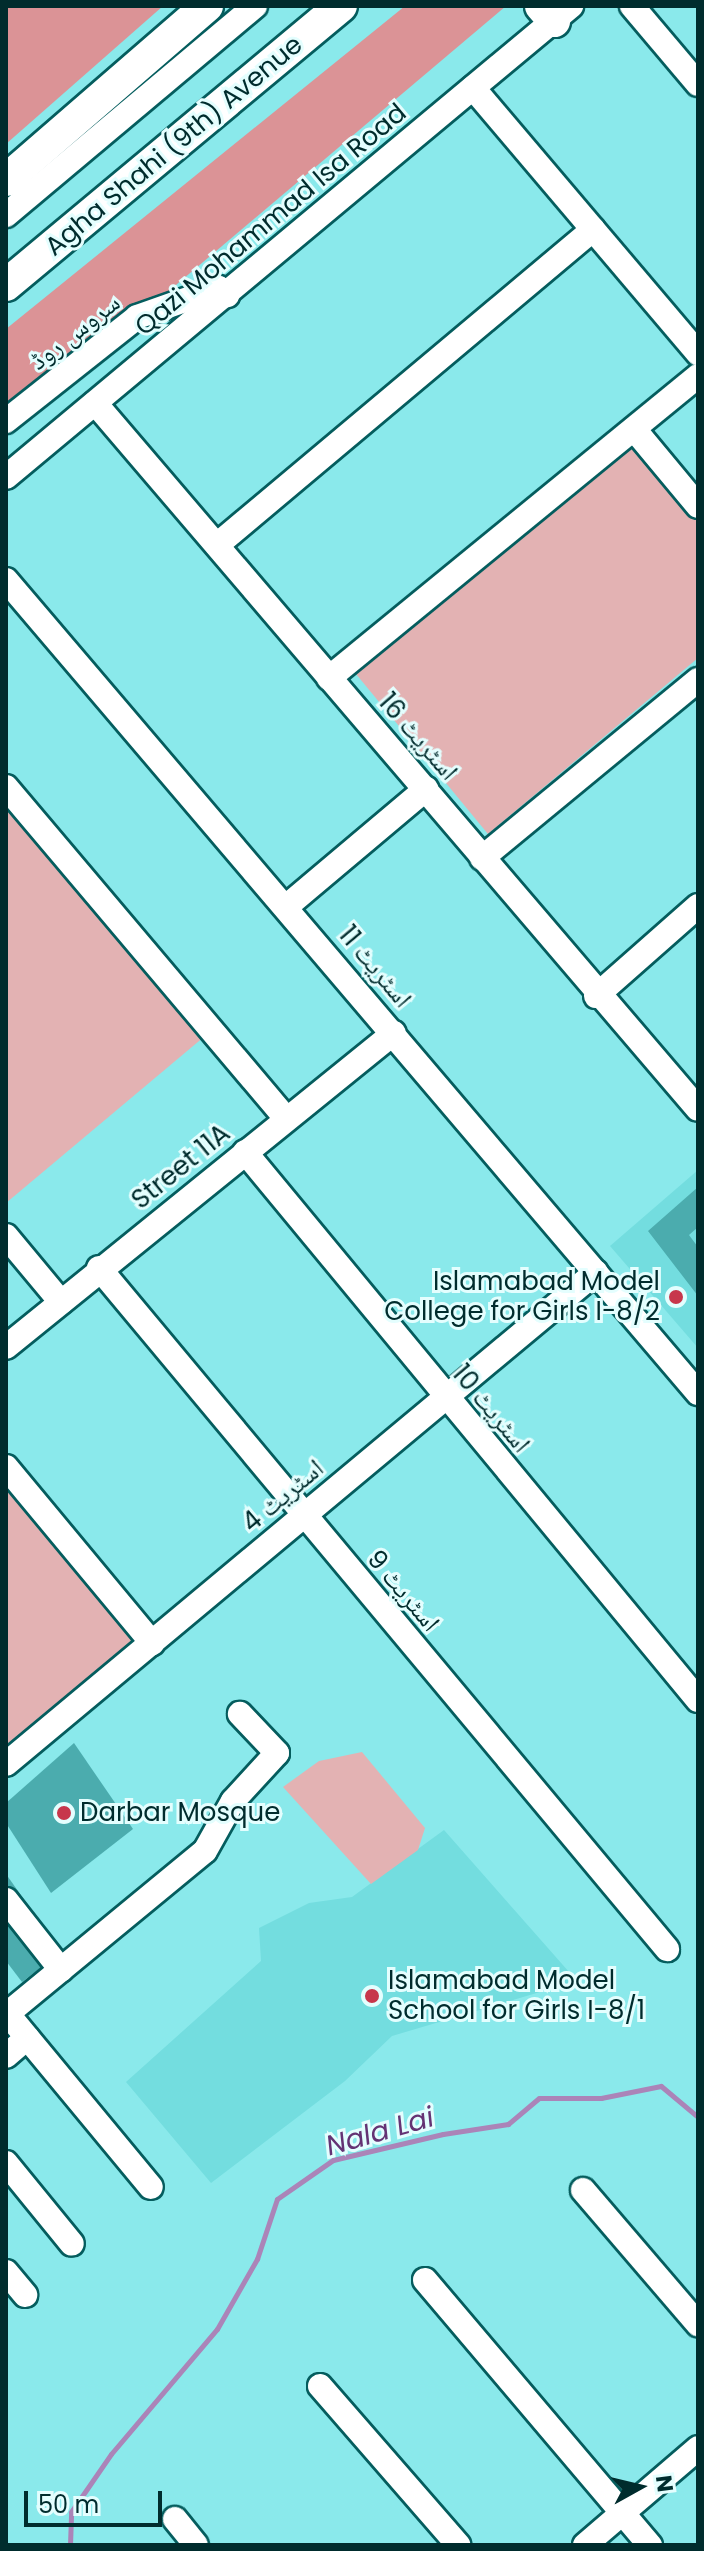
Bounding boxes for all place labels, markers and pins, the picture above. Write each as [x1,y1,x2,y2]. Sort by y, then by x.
place label: Islamabad Model College for Girls I-8/2 [384,1266,660,1328]
marker: Islamabad Model College for Girls I-8/2 [667,1288,685,1306]
place label: Darbar Mosque [80,1797,280,1829]
marker: Darbar Mosque [55,1804,73,1822]
place label: Islamabad Model School for Girls I-8/1 [388,1965,645,2026]
marker: Islamabad Model School for Girls I-8/1 [363,1987,381,2005]

